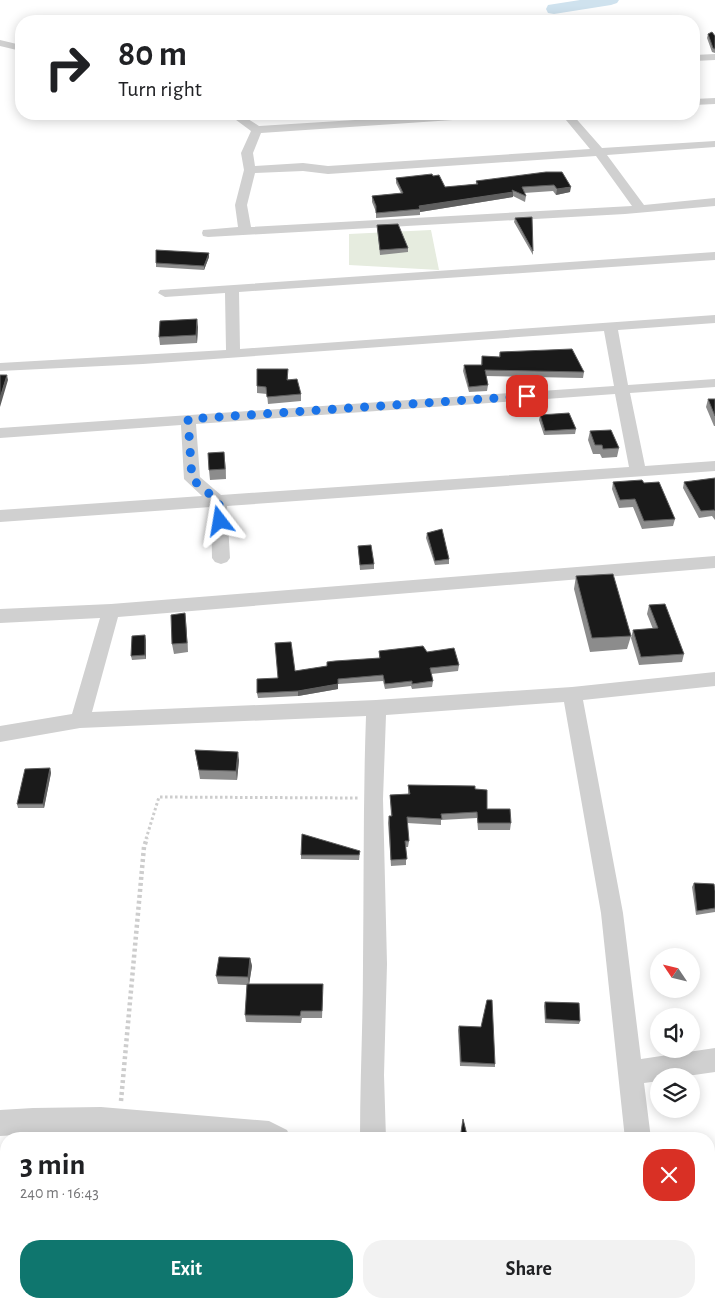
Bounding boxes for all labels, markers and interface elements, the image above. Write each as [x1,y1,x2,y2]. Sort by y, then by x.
icon: right [35,35,100,100]
text: 80 m [118,37,187,72]
text: Turn right [118,78,202,100]
pin [506,375,548,417]
icon: arrive [513,382,541,410]
position arrow [193,494,245,546]
north arrow [650,948,700,998]
map controls [650,948,700,1118]
button: sound [650,1008,700,1058]
button: layers [650,1068,700,1118]
button: close [643,1149,695,1201]
text: 3 min [20,1150,85,1180]
text: 240 m · 16:43 [20,1185,99,1201]
button: Exit [20,1240,353,1298]
button: Share [363,1240,695,1298]

